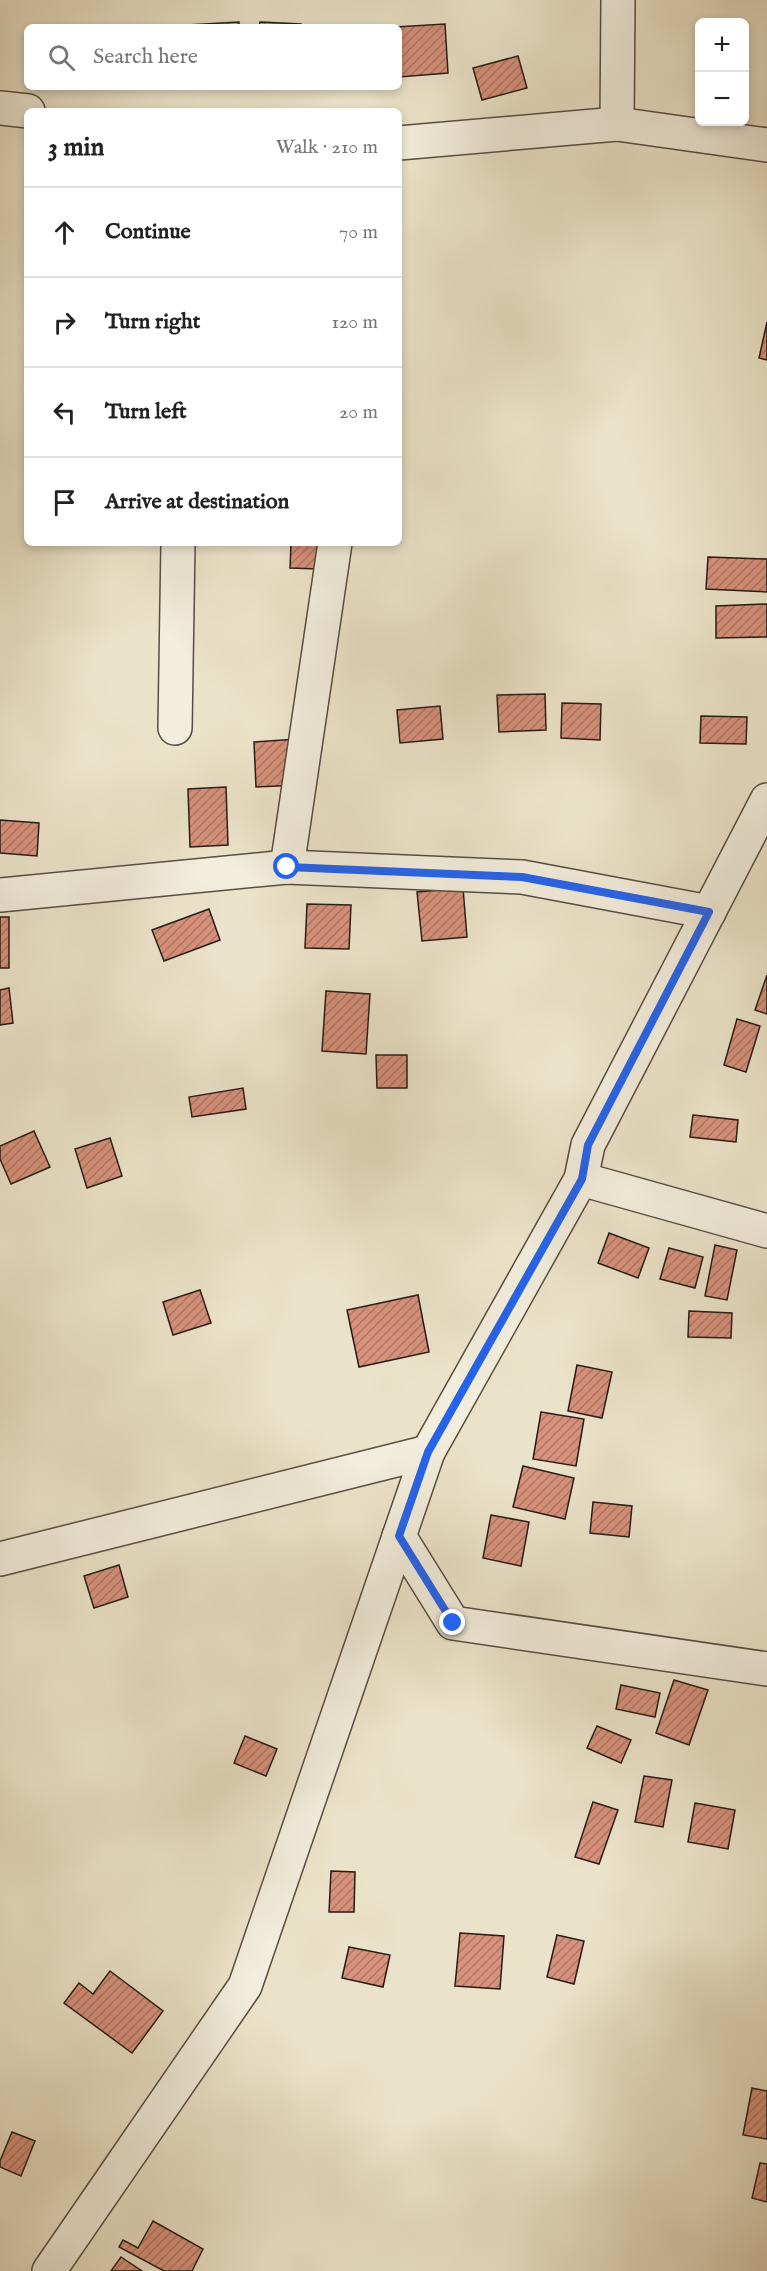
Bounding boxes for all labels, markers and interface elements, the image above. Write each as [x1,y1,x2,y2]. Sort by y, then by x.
map controls [695,18,749,126]
button: + [695,18,749,72]
search box [24,24,402,90]
icon: search [45,41,78,74]
text: Search here [93,43,198,71]
button: − [695,72,749,126]
text: 3 min [48,131,104,164]
text: Walk · 210 m [276,135,378,160]
icon: ahead [48,216,81,249]
text: Continue [105,218,191,246]
text: 70 m [339,220,378,245]
icon: right [48,306,81,339]
text: Turn right [105,308,200,336]
text: 120 m [332,310,378,335]
icon: left [48,396,81,429]
text: Turn left [105,398,187,426]
text: 20 m [339,400,378,425]
icon: arrive [48,486,81,519]
text: Arrive at destination [105,488,289,516]
route start [273,853,299,879]
route end [439,1609,465,1635]

